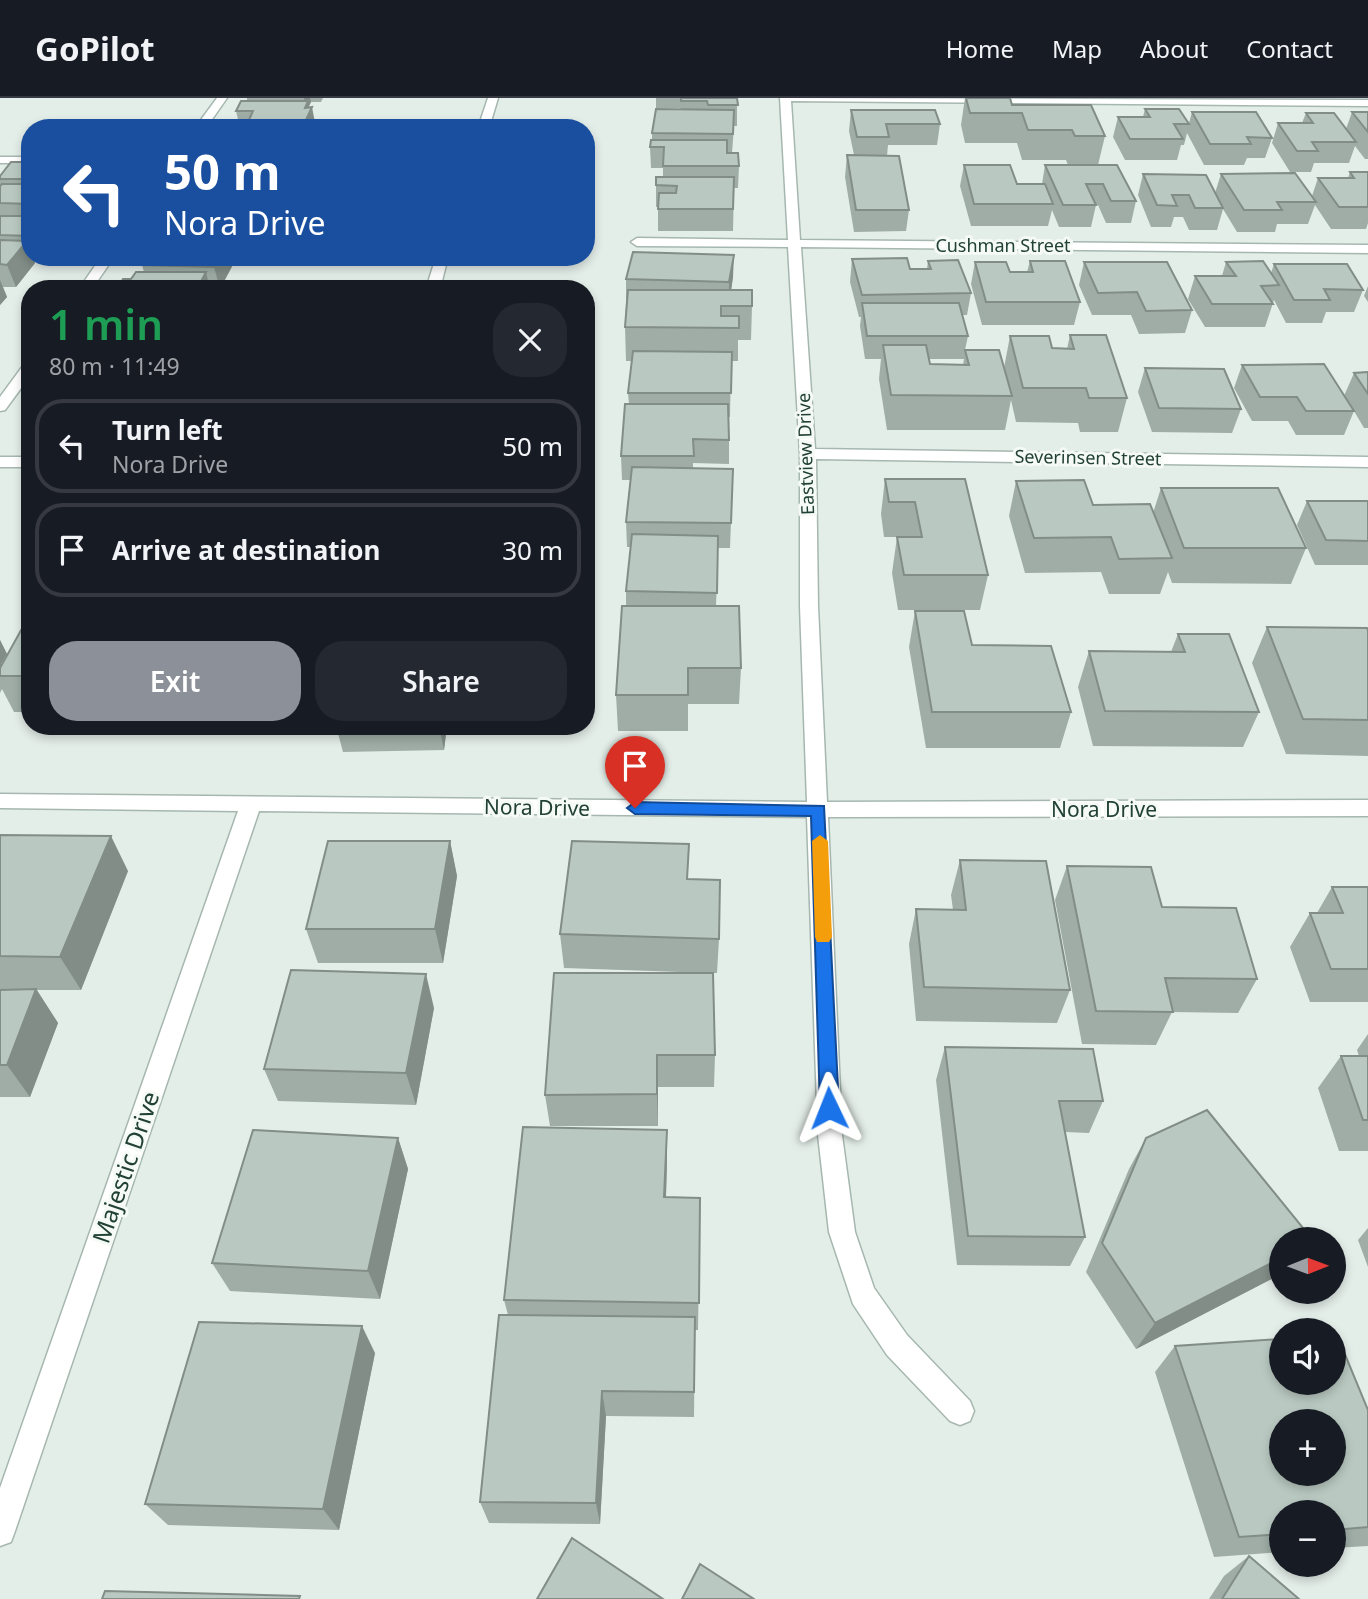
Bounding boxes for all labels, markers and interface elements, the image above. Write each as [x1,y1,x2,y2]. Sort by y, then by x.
text: GoPilot [35,26,155,71]
text: Home [946,32,1014,65]
text: Map [1052,32,1102,65]
text: About [1140,32,1208,65]
text: Contact [1246,32,1333,65]
text: 50 m [164,138,281,204]
icon: left [49,147,140,238]
text: Nora Drive [164,201,326,244]
street label: Cushman Street [935,233,1071,257]
text: 1 min [49,295,163,352]
button: close [493,303,567,377]
text: 80 m · 11:49 [49,350,180,382]
street label: Eastview Drive [791,393,819,515]
text: Turn left [112,412,223,448]
icon: left [53,427,91,465]
text: 50 m [502,428,563,464]
street label: Severinsen Street [1014,444,1162,470]
text: Nora Drive [112,448,228,480]
icon: arrive [53,531,91,569]
text: Arrive at destination [112,532,381,568]
text: 30 m [502,532,563,568]
button: Exit [49,641,301,721]
button: Share [315,641,567,721]
pin [605,736,665,808]
icon: arrive [616,747,654,785]
street label: Nora Drive [484,792,590,822]
street label: Nora Drive [1051,795,1157,823]
position arrow [792,1071,866,1145]
street label: Majestic Drive [84,1087,166,1247]
north arrow [1269,1227,1346,1304]
map controls [1269,1227,1346,1577]
button: sound [1269,1318,1346,1395]
button: + [1269,1409,1346,1486]
button: − [1269,1500,1346,1577]

